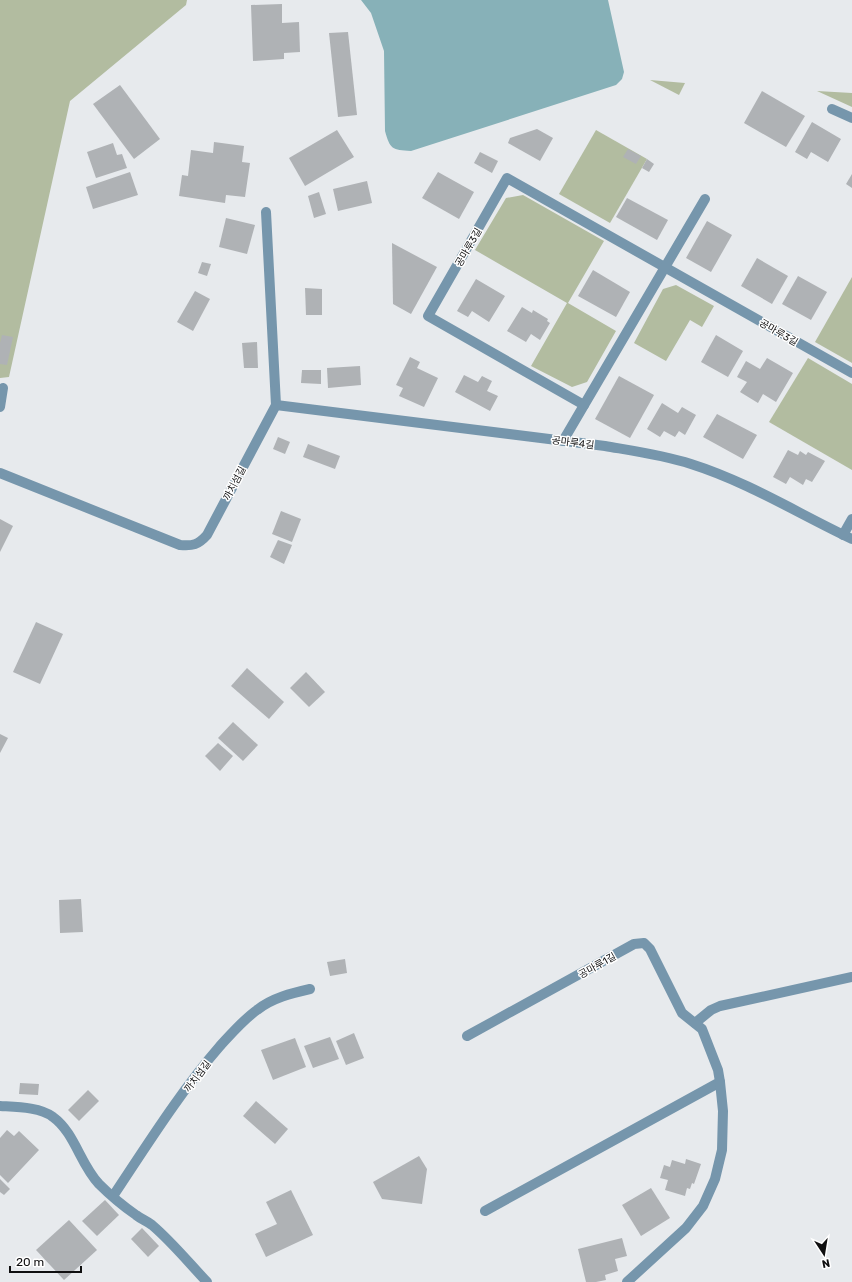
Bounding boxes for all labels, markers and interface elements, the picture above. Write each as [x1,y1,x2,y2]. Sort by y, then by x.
street label: 공마루3길 [453,226,485,269]
street label: 공마루3길 [757,317,800,349]
street label: 공마루4길 [551,434,595,452]
street label: 까치섬길 [221,464,249,503]
street label: 공마루1길 [577,951,618,981]
street label: 까치섬길 [182,1058,214,1095]
north arrow [804,1234,844,1274]
scale bar [10,1248,81,1274]
text: 20 m [16,1255,44,1269]
text: N [821,1256,831,1270]

